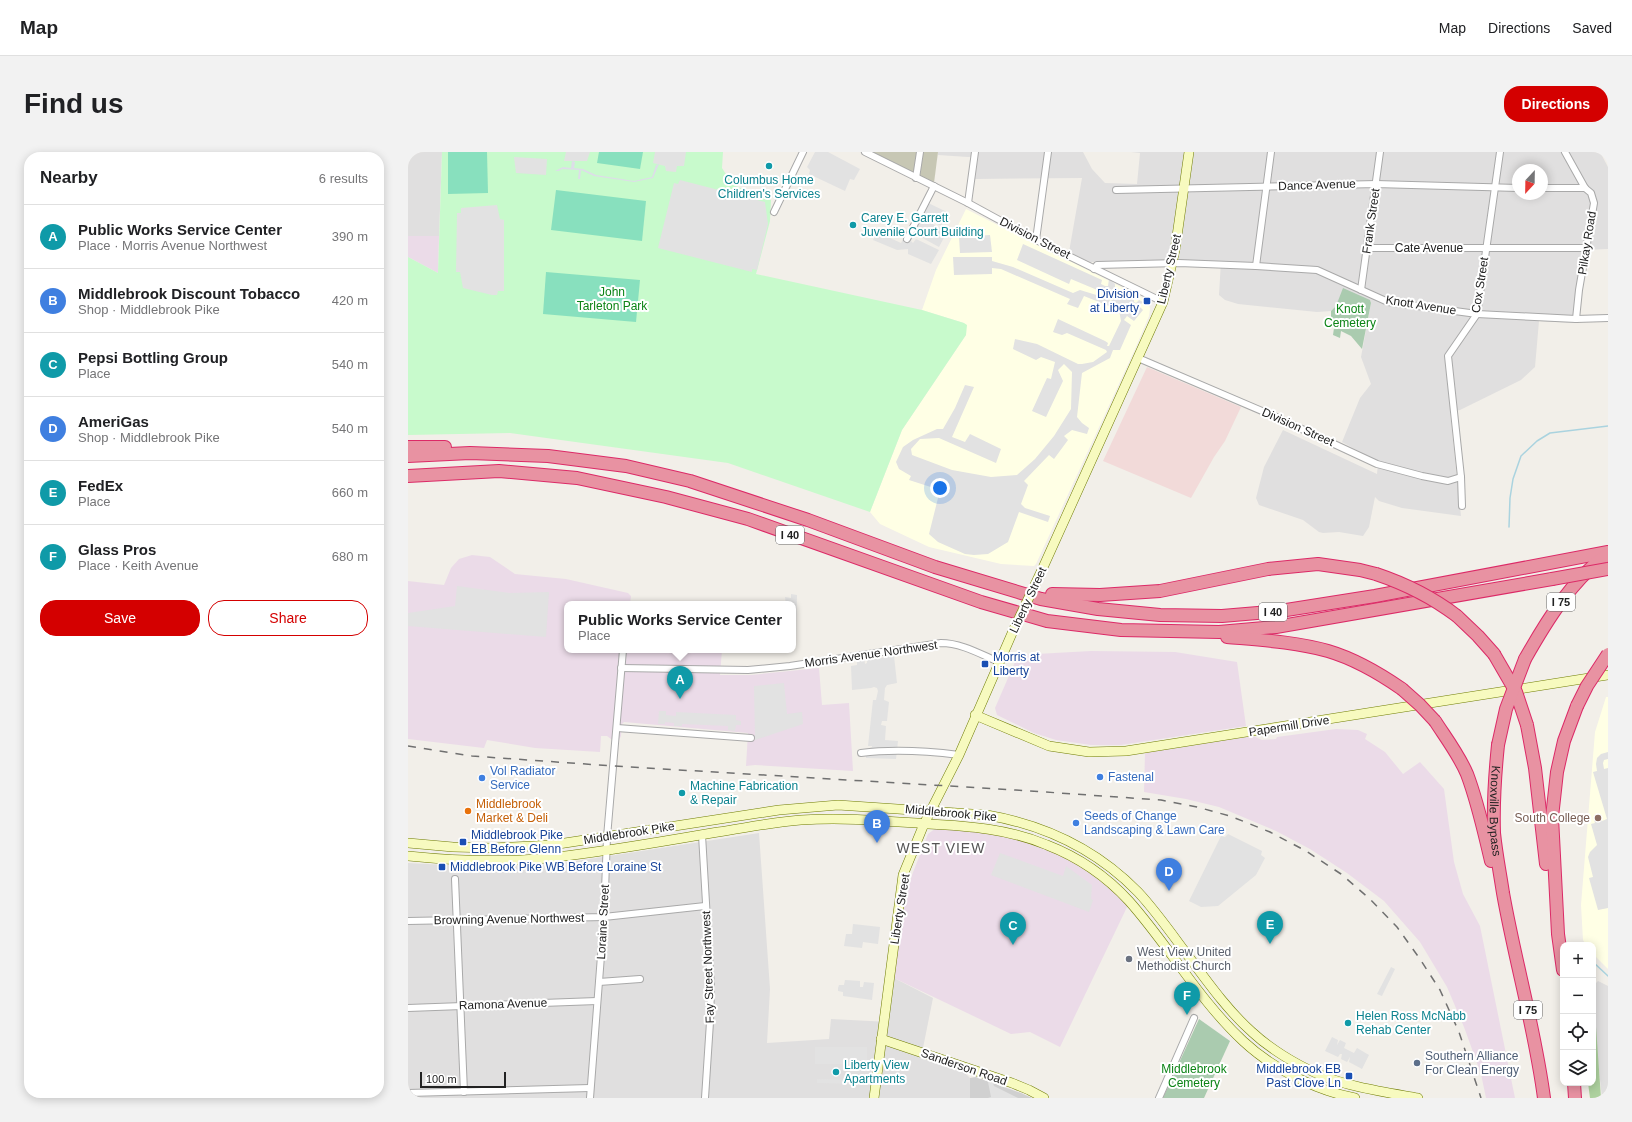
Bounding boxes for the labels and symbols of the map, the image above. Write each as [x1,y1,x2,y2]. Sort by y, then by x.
marker: Columbus Home Children's Services [764,161,774,171]
north arrow [1512,164,1548,200]
place label: Columbus Home Children's Services [718,173,820,201]
street label: Dance Avenue [1278,177,1356,193]
street label: Frank Street [1359,187,1383,255]
street label: Pilkay Road [1575,210,1599,276]
place label: Carey E. Garrett Juvenile Court Building [861,211,984,239]
street label: Division Street [997,214,1073,262]
marker: Carey E. Garrett Juvenile Court Building [848,220,858,230]
street label: Liberty Street [1154,232,1184,305]
street label: Cate Avenue [1395,241,1464,255]
street label: Cox Street [1469,255,1491,314]
park label: John Tarleton Park [577,285,648,313]
place label: Division at Liberty [1090,287,1139,315]
street label: Knott Avenue [1385,293,1458,318]
marker: Division at Liberty [1142,296,1152,306]
park label: Knott Cemetery [1324,302,1376,330]
street label: Division Street [1260,405,1337,449]
your location [930,478,950,498]
road number: I 40 [776,526,804,544]
street label: Liberty Street [1007,564,1050,635]
road number: I 75 [1547,593,1575,611]
road number: I 40 [1259,603,1287,621]
street label: Morris Avenue Northwest [804,638,939,670]
place label: Morris at Liberty [993,650,1040,678]
marker: Morris at Liberty [980,659,990,669]
pin: A [667,666,693,699]
street label: Papermill Drive [1248,713,1331,739]
place label: Vol Radiator Service [490,764,555,792]
street label: Knoxville Bypass [1487,765,1504,857]
place label: Fastenal [1108,770,1154,784]
marker: Fastenal [1095,772,1105,782]
marker: Vol Radiator Service [477,773,487,783]
place label: Machine Fabrication & Repair [690,779,798,807]
marker: Machine Fabrication & Repair [677,788,687,798]
place label: Middlebrook Market & Deli [476,797,548,825]
street label: Middlebrook Pike [905,802,998,824]
marker: Middlebrook Market & Deli [463,806,473,816]
place label: Seeds of Change Landscaping & Lawn Care [1084,809,1225,837]
pin: B [864,810,890,843]
place label: South College [1515,811,1590,825]
marker: South College [1593,813,1603,823]
marker: Seeds of Change Landscaping & Lawn Care [1071,818,1081,828]
street label: Middlebrook Pike [582,819,676,847]
place label: Middlebrook Pike EB Before Glenn [471,828,563,856]
marker: Middlebrook Pike EB Before Glenn [458,837,468,847]
district label: WEST VIEW [897,840,985,856]
pin: D [1156,858,1182,891]
place label: Middlebrook Pike WB Before Loraine St [450,860,662,874]
marker: Middlebrook Pike WB Before Loraine St [437,862,447,872]
street label: Liberty Street [888,872,913,945]
street label: Loraine Street [594,883,612,960]
street label: Fay Street Northwest [699,910,717,1024]
street label: Browning Avenue Northwest [434,911,585,927]
pin: E [1257,911,1283,944]
pin: C [1000,912,1026,945]
place label: West View United Methodist Church [1137,945,1231,973]
marker: West View United Methodist Church [1124,954,1134,964]
pin: F [1174,982,1200,1015]
street label: Ramona Avenue [459,995,548,1013]
road number: I 75 [1514,1001,1542,1019]
place label: Helen Ross McNabb Rehab Center [1356,1009,1466,1037]
marker: Helen Ross McNabb Rehab Center [1343,1018,1353,1028]
street label: Sanderson Road [919,1046,1009,1088]
place label: Southern Alliance For Clean Energy [1425,1049,1519,1077]
place label: Liberty View Apartments [844,1058,909,1086]
marker: Southern Alliance For Clean Energy [1412,1058,1422,1068]
park label: Middlebrook Cemetery [1161,1062,1228,1090]
place label: Middlebrook EB Past Clove Ln [1256,1062,1341,1090]
marker: Liberty View Apartments [831,1067,841,1077]
scale bar [420,1070,506,1089]
marker: Middlebrook EB Past Clove Ln [1344,1071,1354,1081]

